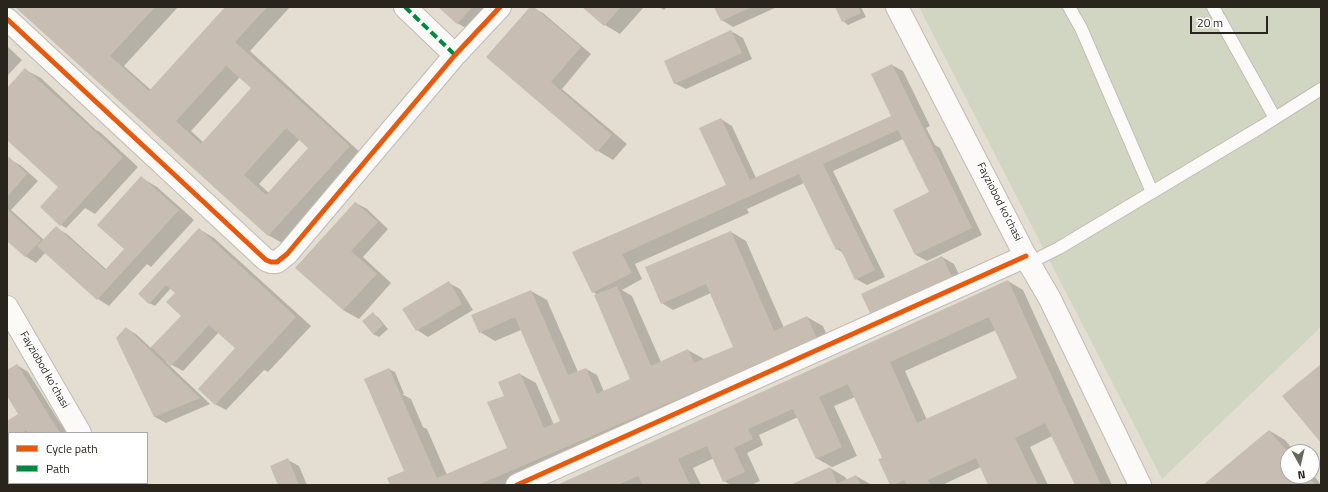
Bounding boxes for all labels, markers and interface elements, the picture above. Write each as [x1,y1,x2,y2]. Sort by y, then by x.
scale bar [1192,8,1270,34]
text: 20 m [1197,13,1223,32]
street label: Fayziobod koʻchasi [974,161,1024,243]
street label: Fayziobod koʻchasi [17,329,71,411]
legend [8,432,148,484]
text: Cycle path [46,439,98,458]
north arrow [1280,444,1320,484]
text: Path [46,459,70,478]
text: N [1297,466,1306,483]

